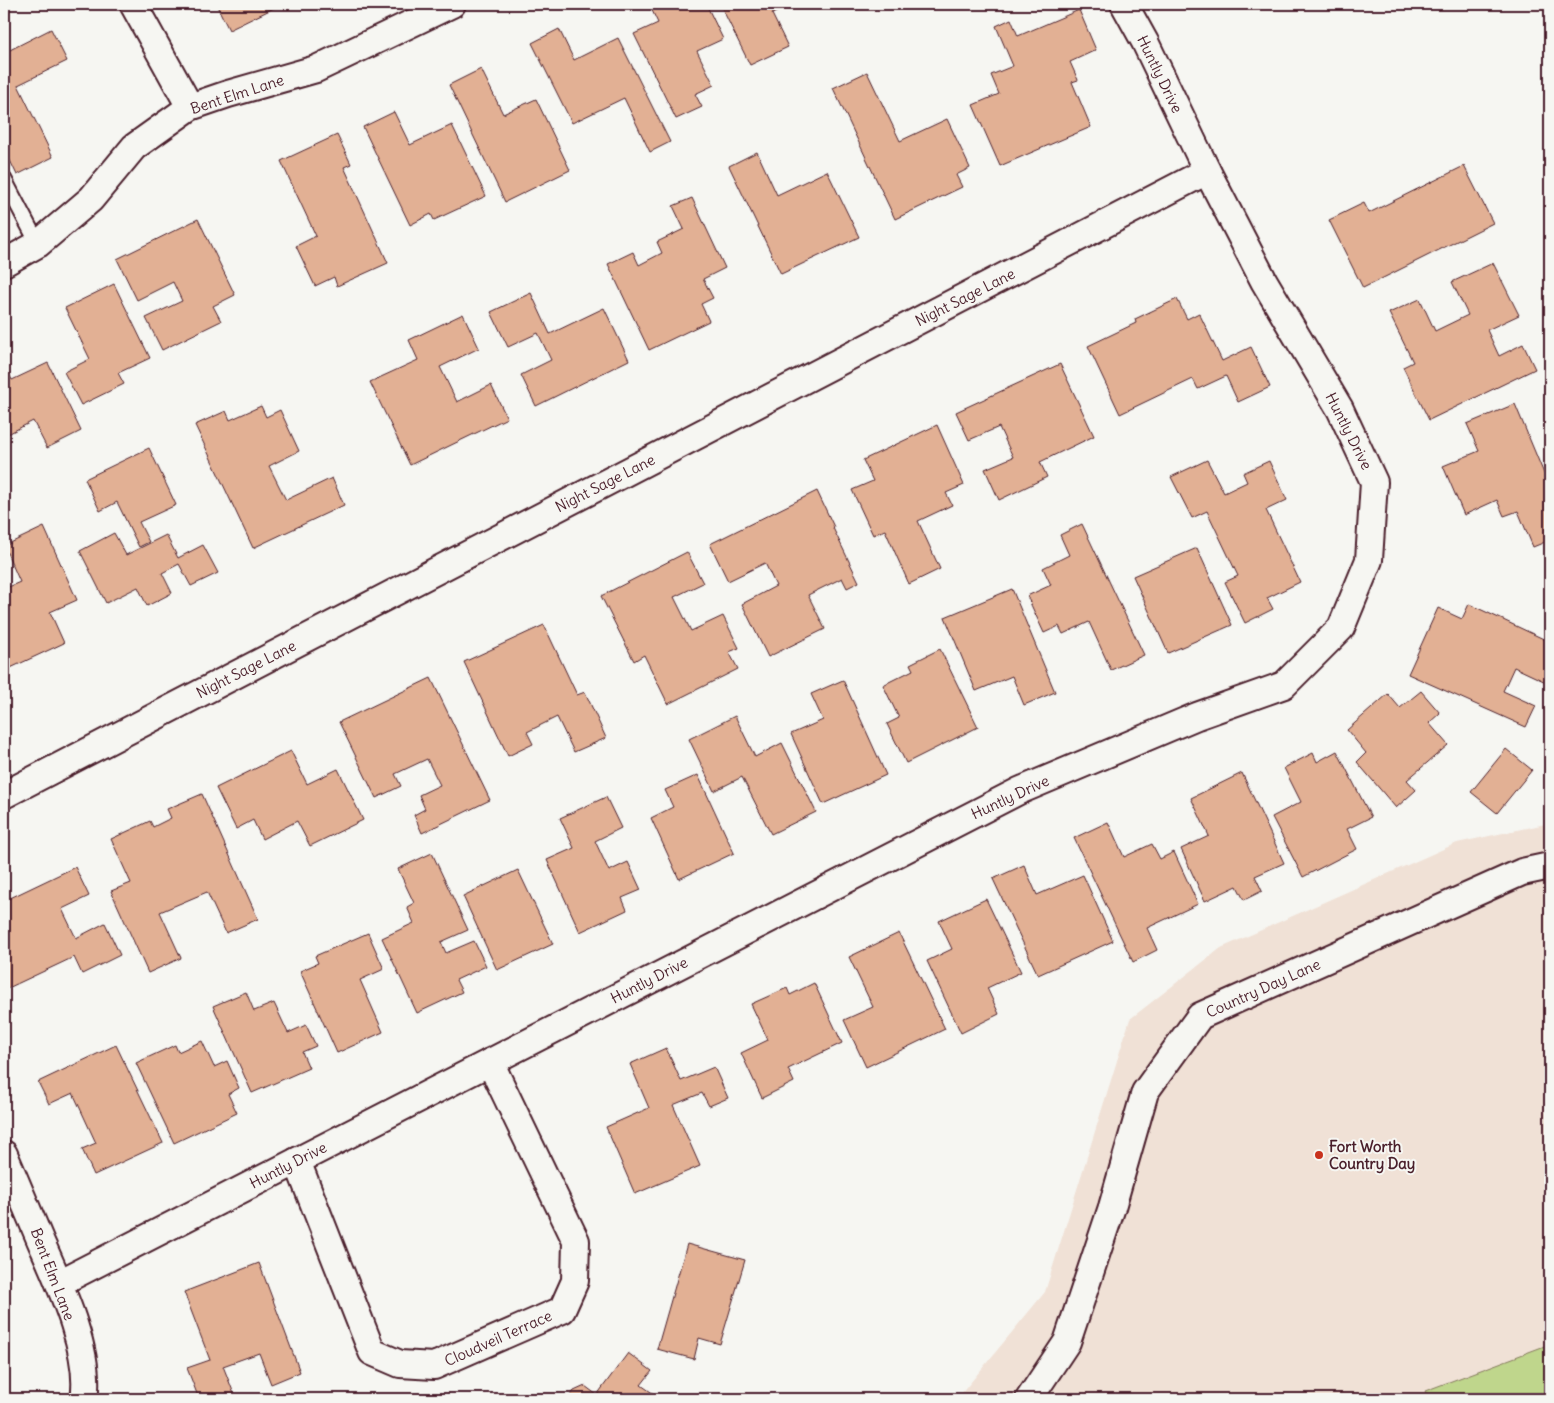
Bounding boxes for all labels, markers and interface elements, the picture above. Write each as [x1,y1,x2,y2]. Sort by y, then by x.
street label: Huntly Drive [1133,32,1187,116]
street label: Bent Elm Lane [188,70,286,118]
street label: Night Sage Lane [912,264,1018,330]
street label: Huntly Drive [1321,389,1377,473]
street label: Night Sage Lane [552,450,658,516]
street label: Night Sage Lane [193,636,299,702]
street label: Huntly Drive [968,771,1052,823]
street label: Huntly Drive [607,952,691,1008]
street label: Country Day Lane [1203,954,1323,1022]
street label: Huntly Drive [246,1137,330,1193]
place label: Fort Worth Country Day [1329,1137,1415,1174]
marker: Fort Worth Country Day [1313,1149,1325,1161]
street label: Bent Elm Lane [27,1225,79,1323]
street label: Cloudveil Terrace [441,1306,555,1370]

